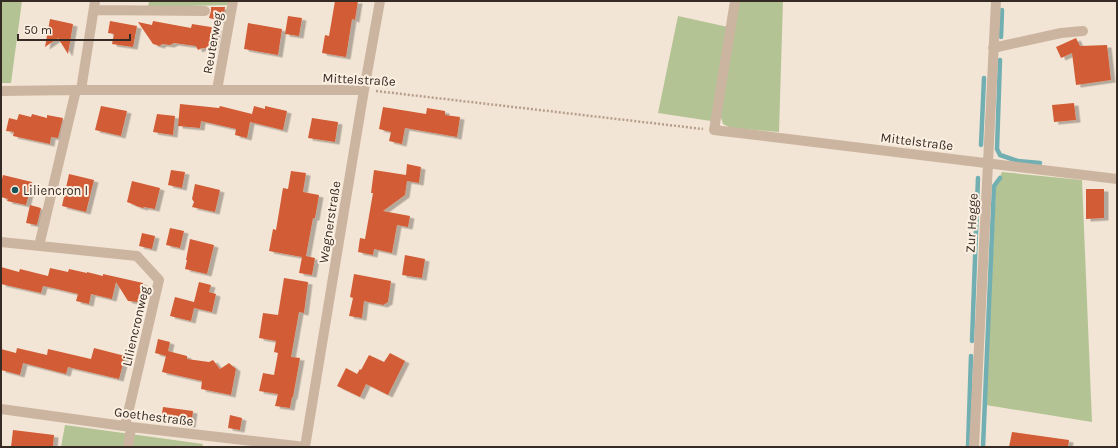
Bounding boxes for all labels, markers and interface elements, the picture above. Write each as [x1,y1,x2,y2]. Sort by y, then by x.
street label: Reuterweg [200,11,225,75]
scale bar [18,16,130,42]
text: 50 m [24,23,52,37]
street label: Mittelstraße [322,70,396,89]
street label: Mittelstraße [880,130,955,153]
street label: Wagnerstraße [316,180,343,264]
place label: Liliencron I [23,183,88,198]
marker: Liliencron I [10,185,20,195]
street label: Zur Hegge [962,192,981,253]
street label: Liliencronweg [119,284,152,368]
street label: Goethestraße [113,404,195,429]

